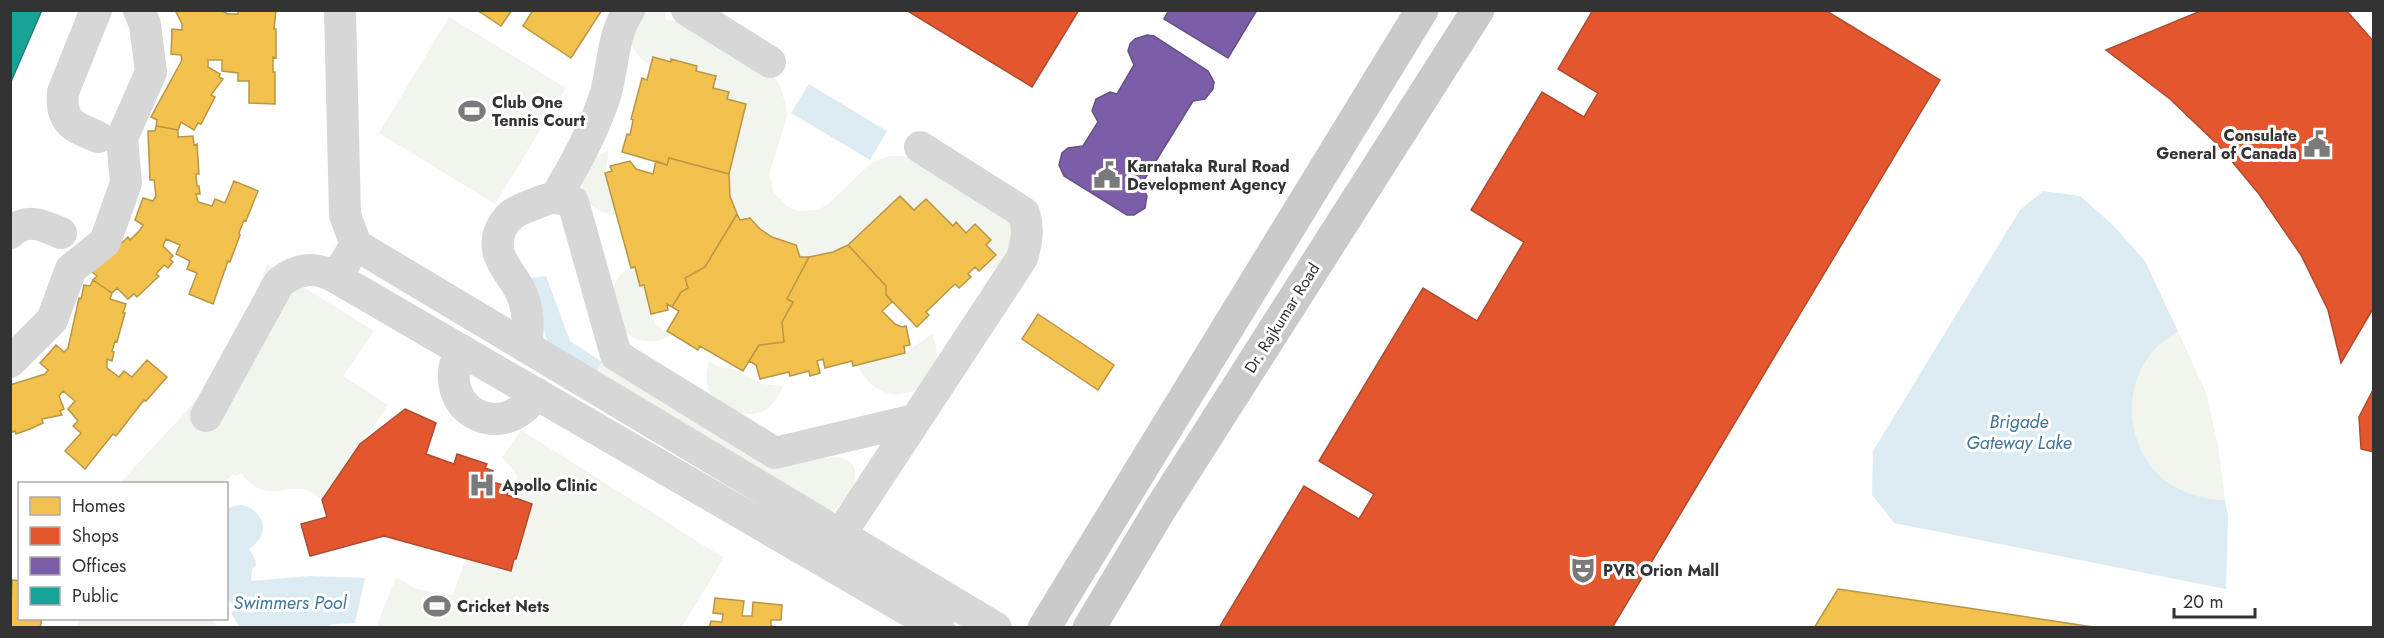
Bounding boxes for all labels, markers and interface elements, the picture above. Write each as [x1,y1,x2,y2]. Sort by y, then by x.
place label: Club One Tennis Court [492,91,586,132]
sports icon: Club One Tennis Court [457,96,487,126]
place label: Consulate General of Canada [2156,124,2297,165]
public building icon: Consulate General of Canada [2302,129,2332,159]
place label: Karnataka Rural Road Development Agency [1127,155,1290,196]
public building icon: Karnataka Rural Road Development Agency [1092,160,1122,190]
street label: Dr. Rajkumar Road [1239,259,1325,377]
water label: Brigade Gateway Lake [1966,409,2072,456]
hospital icon: Apollo Clinic [467,470,497,500]
place label: Apollo Clinic [501,474,598,497]
legend [18,482,228,620]
text: Homes [72,493,125,519]
text: Shops [72,523,119,549]
text: Offices [72,553,126,579]
theatre icon: PVR Orion Mall [1568,555,1598,585]
place label: PVR Orion Mall [1603,559,1719,582]
scale bar [2174,581,2255,619]
text: Public [72,583,119,609]
text: 20 m [2183,589,2223,615]
water label: Swimmers Pool [234,590,347,616]
sports icon: Cricket Nets [422,591,452,621]
place label: Cricket Nets [457,595,549,618]

